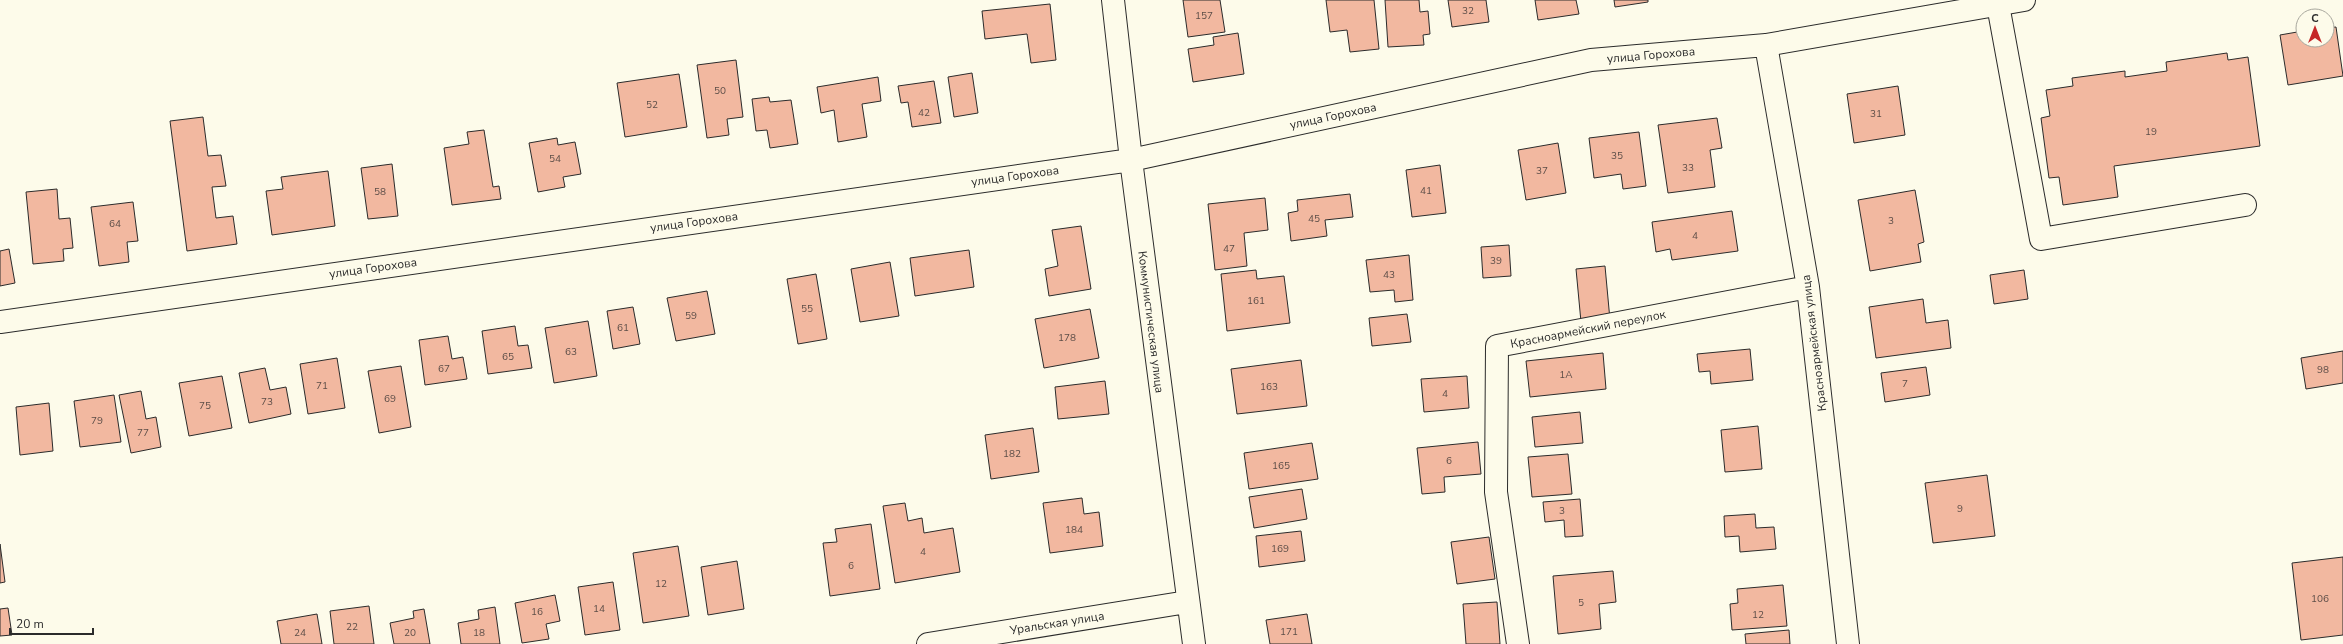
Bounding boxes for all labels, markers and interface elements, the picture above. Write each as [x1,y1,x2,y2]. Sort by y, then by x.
house number: 32 [1462,4,1474,18]
north arrow [2295,8,2335,48]
house number: 157 [1195,9,1213,23]
text: С [2311,11,2319,26]
street label: улица Горохова [1606,43,1696,67]
house number: 50 [714,84,726,98]
house number: 52 [646,98,658,112]
street label: улица Горохова [1288,99,1378,133]
house number: 42 [918,106,930,120]
house number: 31 [1870,107,1882,121]
house number: 19 [2145,125,2157,139]
house number: 35 [1611,149,1623,163]
house number: 54 [549,152,561,166]
house number: 33 [1682,161,1694,175]
street label: улица Горохова [970,162,1060,190]
house number: 37 [1536,164,1548,178]
house number: 41 [1420,184,1432,198]
house number: 58 [374,185,386,199]
street label: улица Горохова [649,208,739,236]
house number: 45 [1308,212,1320,226]
house number: 3 [1888,214,1894,228]
house number: 64 [109,217,121,231]
house number: 4 [1692,229,1698,243]
house number: 47 [1223,242,1235,256]
street label: Коммунистическая улица [1134,250,1168,394]
street label: улица Горохова [328,254,418,282]
house number: 39 [1490,254,1502,268]
house number: 43 [1383,268,1395,282]
street label: Красноармейская улица [1798,274,1830,412]
house number: 161 [1247,294,1265,308]
house number: 55 [801,302,813,316]
street label: Красноармейский переулок [1509,306,1668,352]
house number: 59 [685,309,697,323]
house number: 61 [617,321,629,335]
house number: 178 [1058,331,1076,345]
house number: 63 [565,345,577,359]
house number: 65 [502,350,514,364]
house number: 67 [438,362,450,376]
house number: 98 [2317,363,2329,377]
house number: 1А [1559,368,1573,382]
house number: 7 [1902,377,1908,391]
house number: 71 [316,379,328,393]
house number: 163 [1260,380,1278,394]
house number: 4 [1442,387,1448,401]
house number: 69 [384,392,396,406]
house number: 73 [261,395,273,409]
house number: 75 [199,399,211,413]
house number: 79 [91,414,103,428]
house number: 77 [137,426,149,440]
house number: 182 [1003,447,1021,461]
house number: 6 [1446,454,1452,468]
house number: 165 [1272,459,1290,473]
house number: 9 [1957,502,1963,516]
house number: 3 [1559,504,1565,518]
house number: 184 [1065,523,1083,537]
house number: 169 [1271,542,1289,556]
house number: 4 [920,545,926,559]
house number: 6 [848,559,854,573]
house number: 12 [655,577,667,591]
house number: 106 [2311,592,2329,606]
house number: 5 [1578,596,1584,610]
house number: 14 [593,602,605,616]
house number: 16 [531,605,543,619]
street label: Уральская улица [1008,608,1105,639]
house number: 12 [1752,608,1764,622]
scale bar [10,610,93,636]
text: 20 m [16,616,44,632]
house number: 22 [346,620,358,634]
house number: 171 [1280,625,1298,639]
house number: 24 [294,626,306,640]
house number: 20 [404,626,416,640]
house number: 18 [473,626,485,640]

